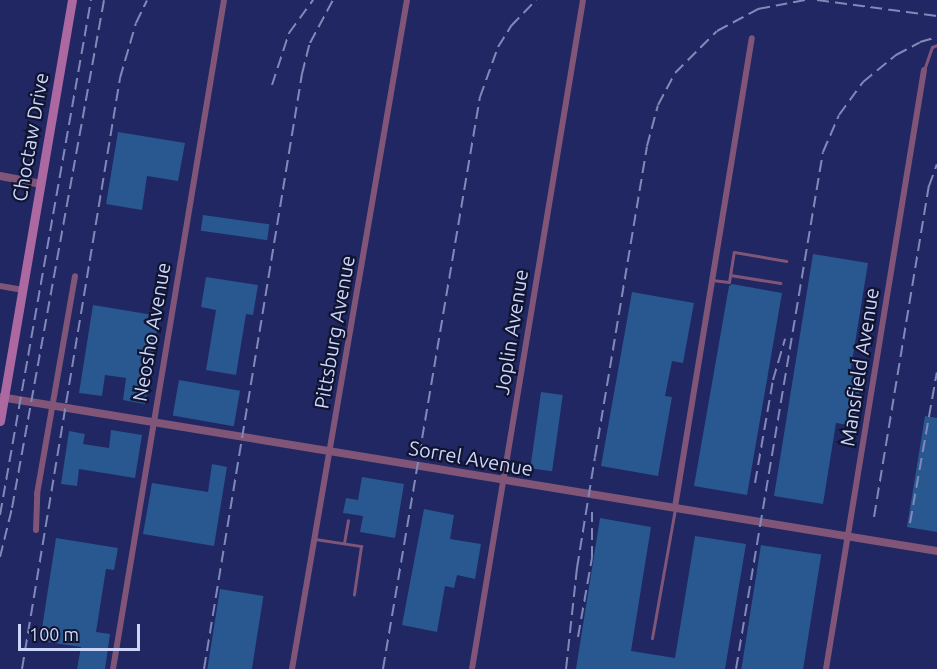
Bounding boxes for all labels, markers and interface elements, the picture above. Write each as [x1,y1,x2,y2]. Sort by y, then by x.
street label: Choctaw Drive [7,71,53,203]
street label: Pittsburg Avenue [309,253,359,411]
street label: Neosho Avenue [127,261,175,403]
street label: Joplin Avenue [489,268,533,396]
street label: Mansfield Avenue [835,286,883,448]
street label: Sorrel Avenue [407,435,535,481]
scale bar [21,612,142,650]
text: 100 m [29,624,79,644]

